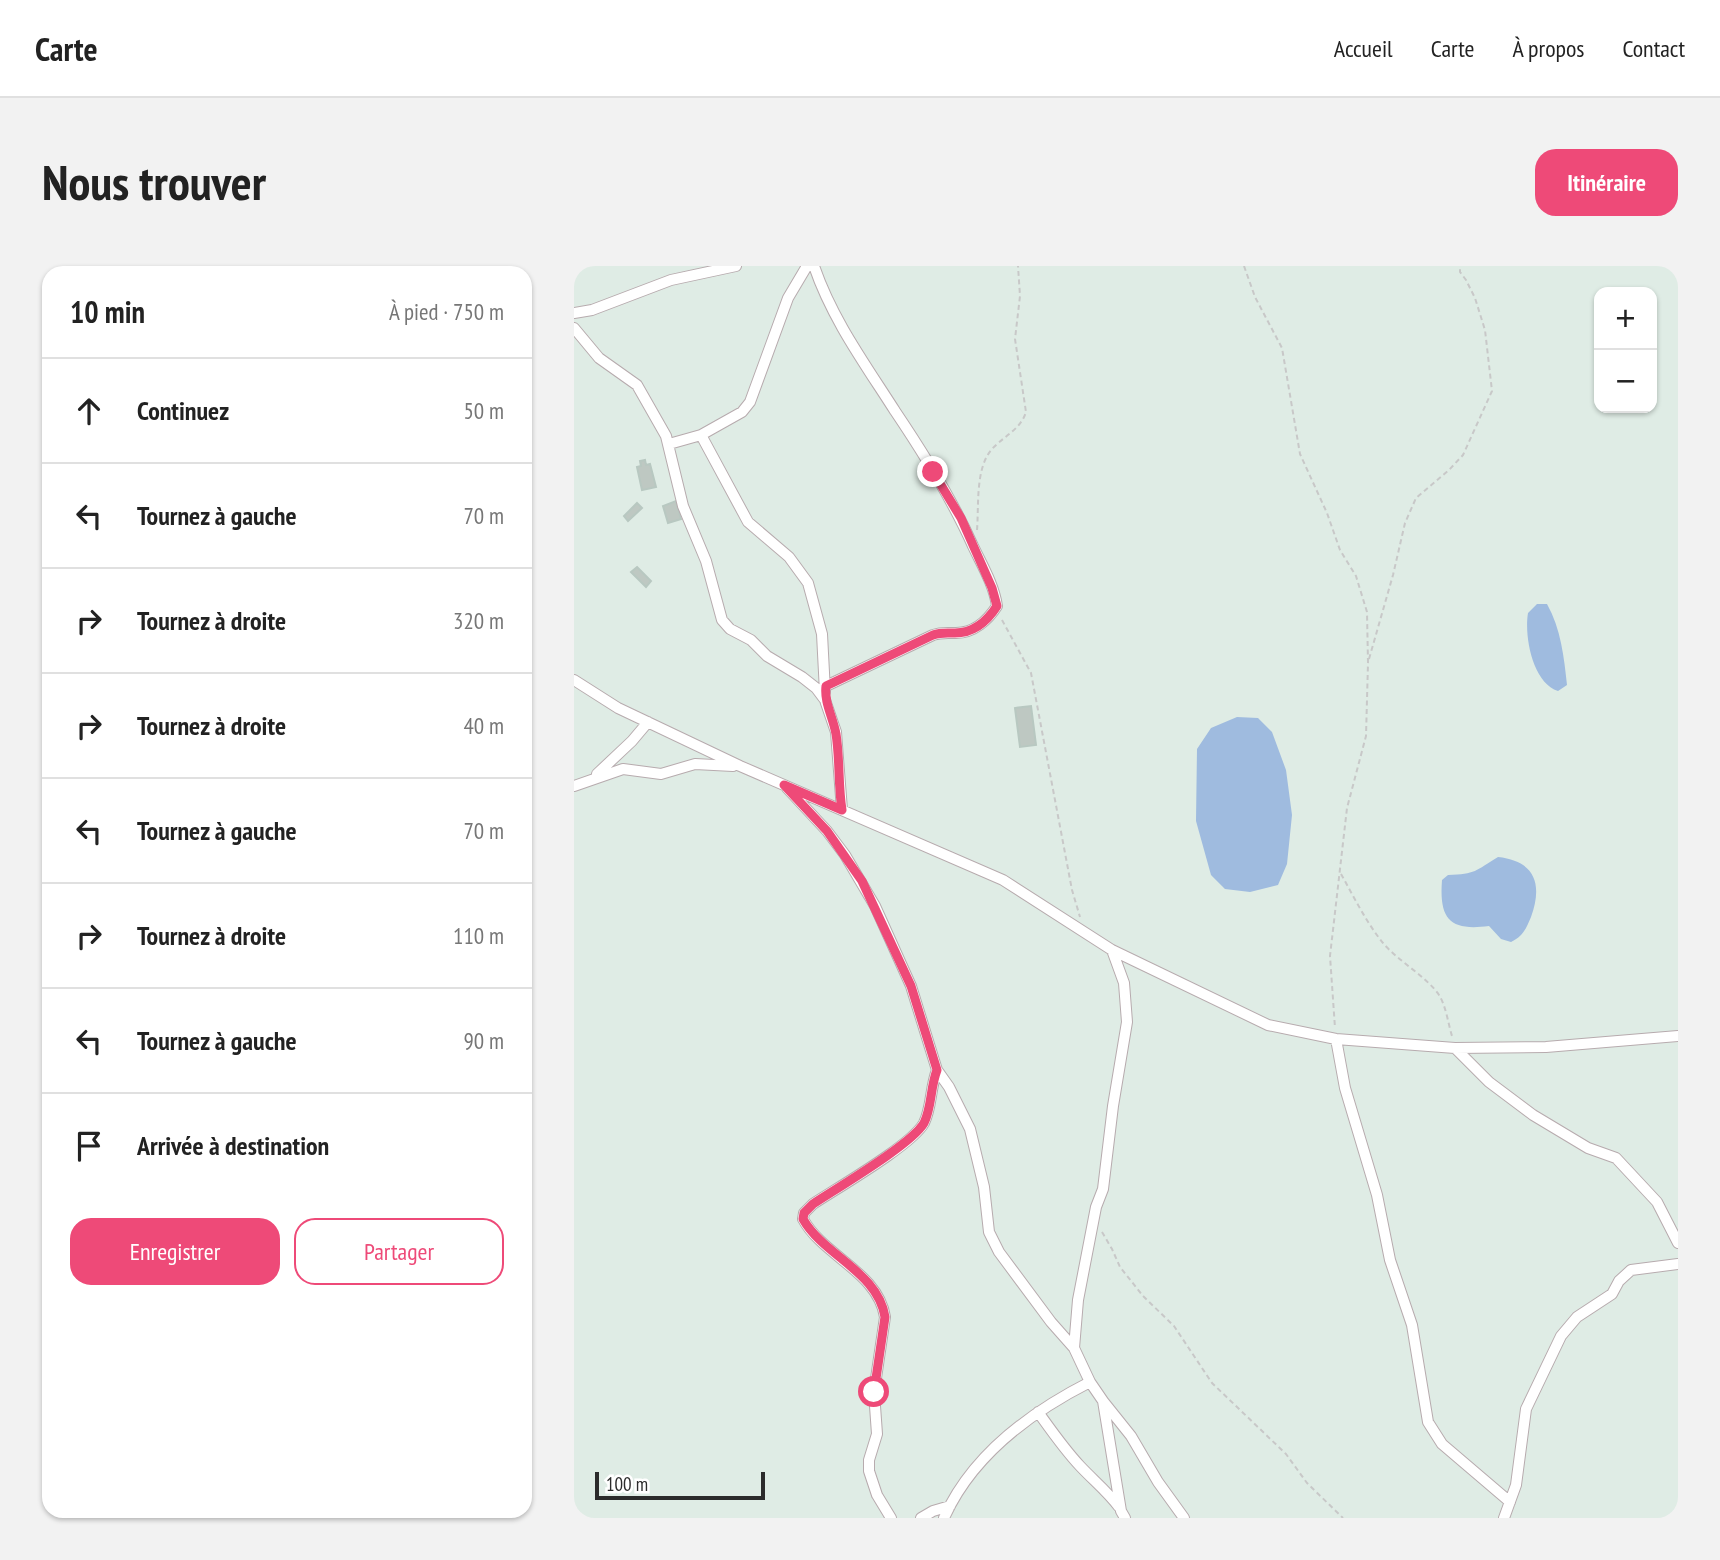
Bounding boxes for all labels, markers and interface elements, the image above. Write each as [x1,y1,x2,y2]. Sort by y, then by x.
text: Carte [35,27,98,70]
text: Accueil [1334,33,1393,64]
text: Carte [1431,33,1474,64]
text: À propos [1512,33,1584,64]
text: Contact [1622,33,1685,64]
button: Itinéraire [1535,149,1678,216]
text: Nous trouver [42,150,266,214]
map controls [1594,287,1657,413]
button: + [1594,287,1657,350]
text: 10 min [70,292,145,331]
text: À pied · 750 m [389,297,504,326]
button: − [1594,350,1657,413]
icon: ahead [70,392,108,430]
text: Continuez [137,394,229,427]
text: 50 m [463,396,504,425]
route end [917,456,948,487]
icon: left [70,497,108,535]
text: Tournez à gauche [137,499,297,532]
text: 70 m [463,501,504,530]
icon: right [70,602,108,640]
text: Tournez à droite [137,604,286,637]
text: 320 m [453,606,504,635]
icon: right [70,707,108,745]
text: Tournez à droite [137,709,286,742]
text: 40 m [463,711,504,740]
icon: left [70,812,108,850]
text: Tournez à gauche [137,814,297,847]
text: 70 m [463,816,504,845]
icon: right [70,917,108,955]
text: Tournez à droite [137,919,286,952]
text: 110 m [453,921,504,950]
icon: left [70,1022,108,1060]
text: Tournez à gauche [137,1024,297,1057]
text: 90 m [463,1026,504,1055]
icon: arrive [70,1127,108,1165]
text: Arrivée à destination [137,1129,329,1162]
button: Enregistrer [70,1218,280,1285]
button: Partager [294,1218,504,1285]
route start [858,1376,889,1407]
scale bar [595,1469,765,1501]
text: 100 m [606,1472,648,1496]

